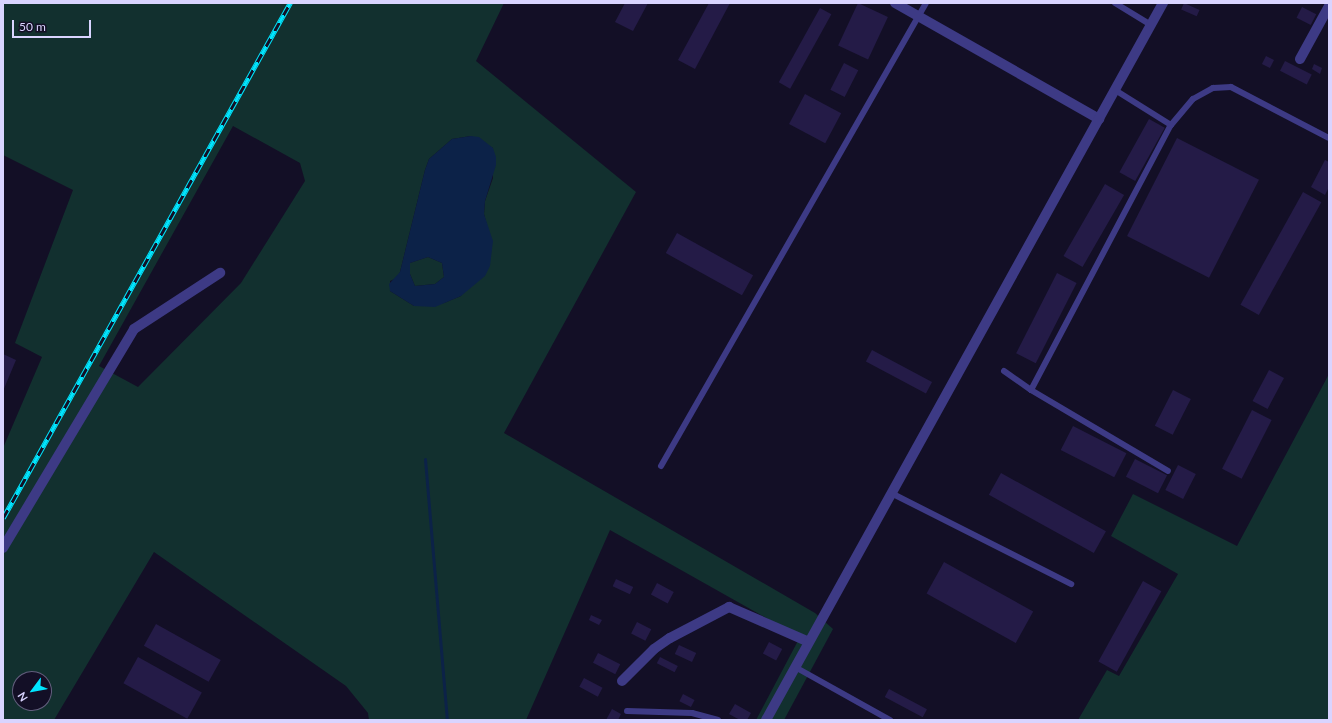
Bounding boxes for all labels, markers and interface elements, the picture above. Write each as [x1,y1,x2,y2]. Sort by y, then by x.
scale bar [14,12,93,38]
text: 50 m [19,19,46,34]
north arrow [12,671,52,711]
text: N [14,690,30,704]

